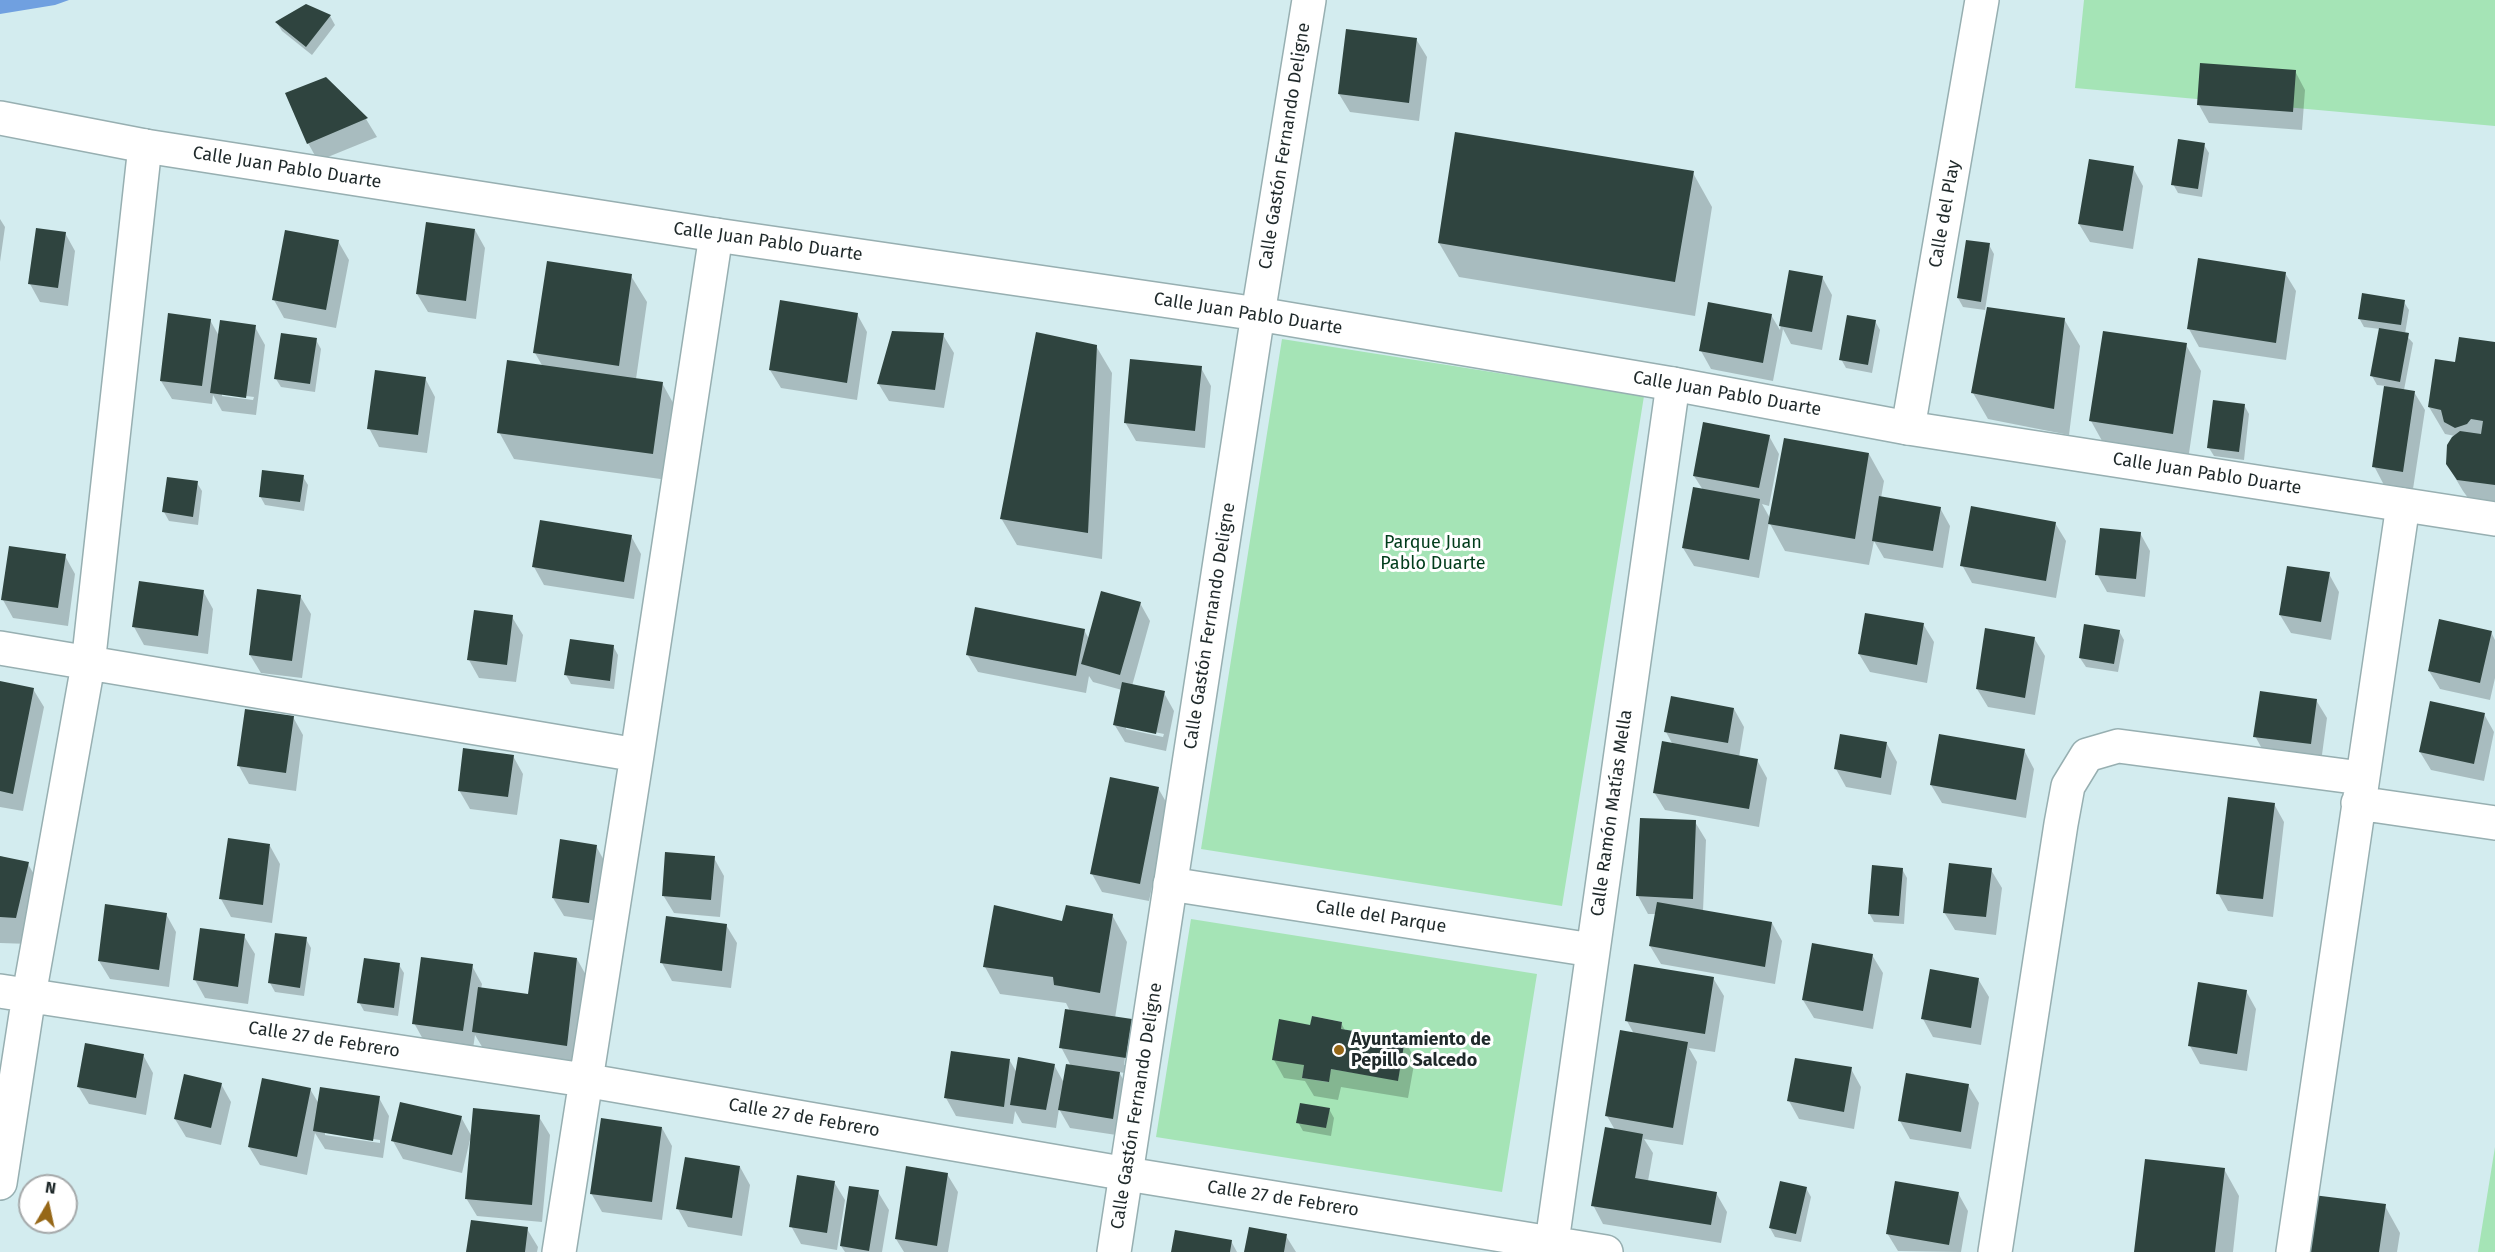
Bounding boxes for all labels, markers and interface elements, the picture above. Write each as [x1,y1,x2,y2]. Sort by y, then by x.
street label: Calle Gastón Fernando Deligne [1255,21,1315,271]
street label: Calle Juan Pablo Duarte [191,142,383,194]
street label: Calle del Play [1925,158,1965,270]
street label: Calle Juan Pablo Duarte [672,218,864,266]
street label: Calle Juan Pablo Duarte [1152,288,1344,340]
street label: Calle Juan Pablo Duarte [1631,367,1823,421]
street label: Calle Juan Pablo Duarte [2111,448,2303,500]
street label: Calle Gastón Fernando Deligne [1180,501,1240,751]
park label: Parque Juan Pablo Duarte [1380,532,1486,574]
street label: Calle Ramón Matías Mella [1587,708,1637,918]
street label: Calle del Parque [1314,896,1448,938]
street label: Calle Gastón Fernando Deligne [1107,981,1167,1231]
street label: Calle 27 de Febrero [247,1017,401,1063]
place label: Ayuntamiento de Pepillo Salcedo [1351,1029,1491,1072]
marker: Ayuntamiento de Pepillo Salcedo [1332,1043,1346,1057]
street label: Calle 27 de Febrero [727,1094,881,1142]
north arrow [18,1174,78,1234]
street label: Calle 27 de Febrero [1206,1176,1360,1222]
text: N [44,1177,57,1198]

